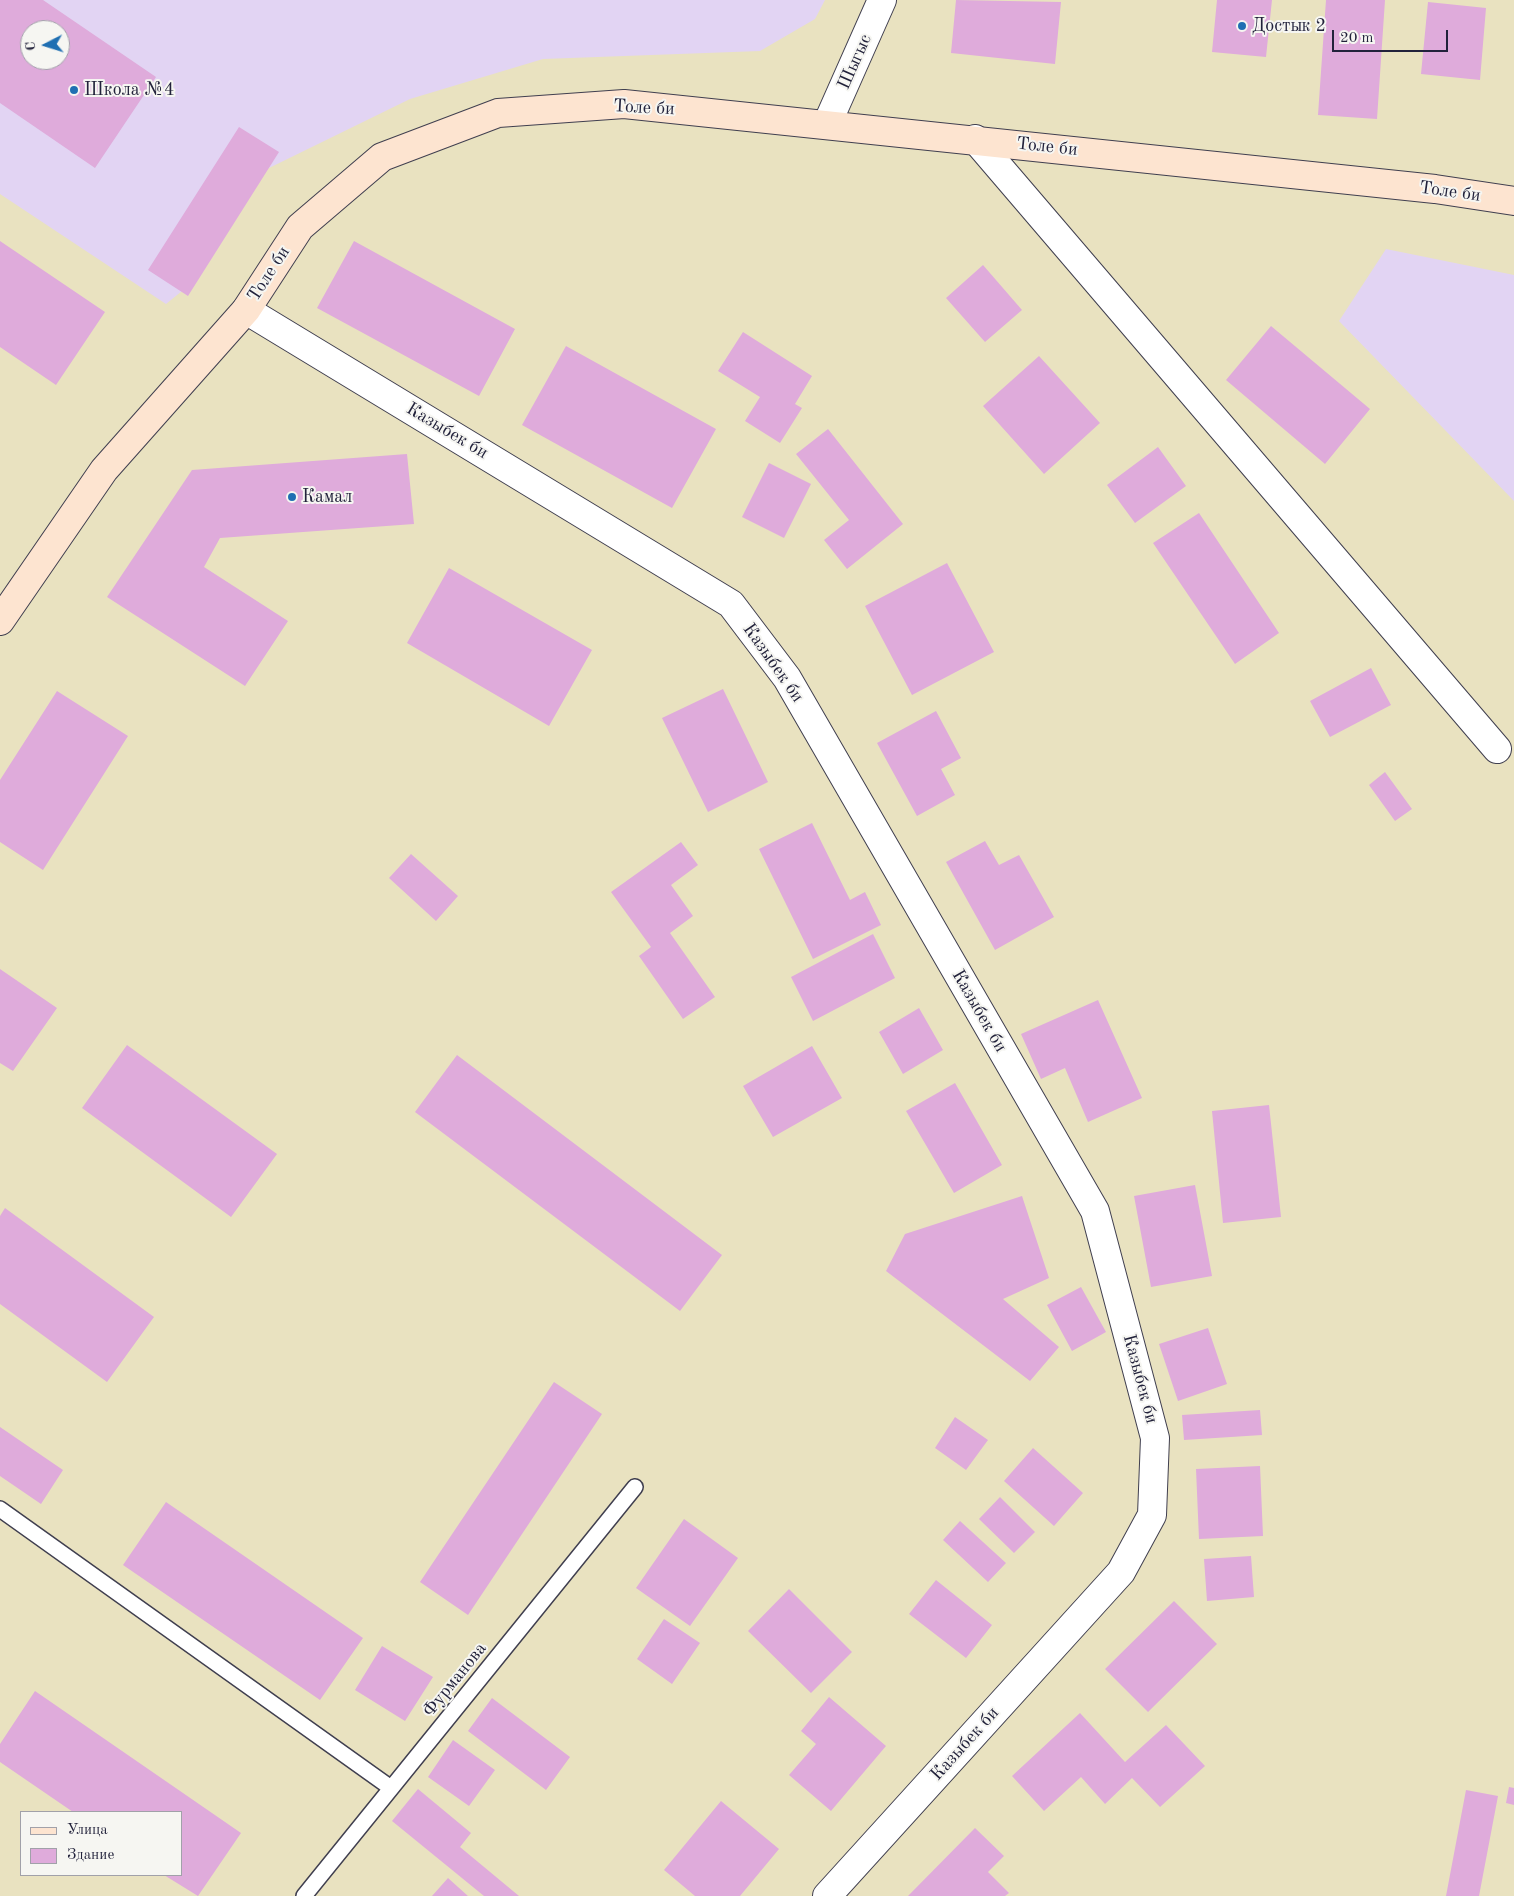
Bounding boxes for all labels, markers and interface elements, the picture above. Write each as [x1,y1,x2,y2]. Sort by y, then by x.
place label: Достык 2 [1252,15,1326,37]
north arrow [20,20,70,70]
marker: Достык 2 [1236,20,1248,32]
scale bar [1334,20,1450,52]
street label: Шыгыс [833,31,877,93]
text: 20 m [1340,31,1374,46]
text: С [24,41,38,51]
place label: Школа №4 [84,79,174,101]
marker: Школа №4 [68,84,80,96]
street label: Толе би [613,96,675,120]
street label: Толе би [1015,133,1079,161]
street label: Толе би [1418,177,1482,207]
street label: Толе би [243,242,295,306]
street label: Казыбек би [402,398,492,464]
place label: Камал [302,486,352,508]
marker: Камал [286,491,298,503]
street label: Казыбек би [738,619,808,707]
street label: Казыбек би [947,966,1011,1056]
street label: Казыбек би [1118,1332,1162,1426]
street label: Фурманова [418,1638,492,1722]
street label: Казыбек би [926,1703,1004,1785]
legend [20,1811,182,1876]
text: Улица [67,1823,108,1838]
text: Здание [67,1848,114,1863]

